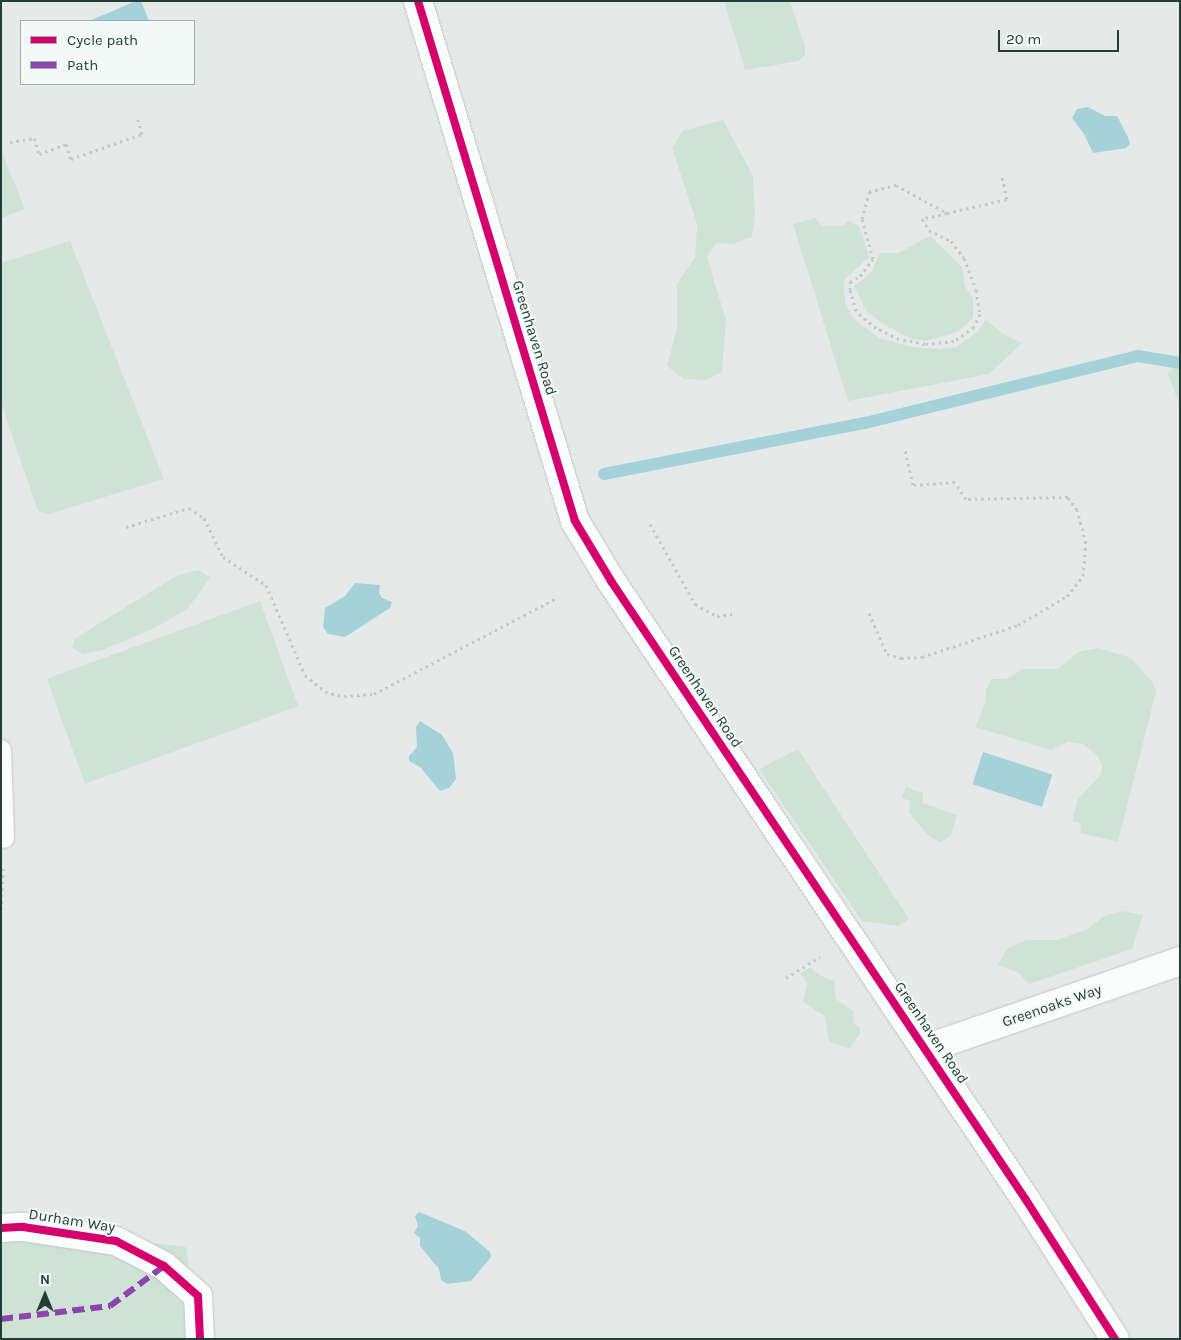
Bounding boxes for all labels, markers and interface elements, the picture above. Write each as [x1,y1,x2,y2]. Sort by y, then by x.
legend [20,20,195,85]
scale bar [1001,20,1122,52]
text: 20 m [1006,30,1041,48]
text: Cycle path [67,31,138,49]
text: Path [67,56,98,74]
street label: Greenhaven Road [508,278,560,398]
street label: Greenhaven Road [664,643,746,751]
street label: Greenhaven Road [890,979,972,1087]
street label: Greenoaks Way [1000,981,1104,1031]
street label: Durham Way [27,1205,117,1237]
north arrow [20,1270,70,1320]
text: N [40,1271,50,1288]

